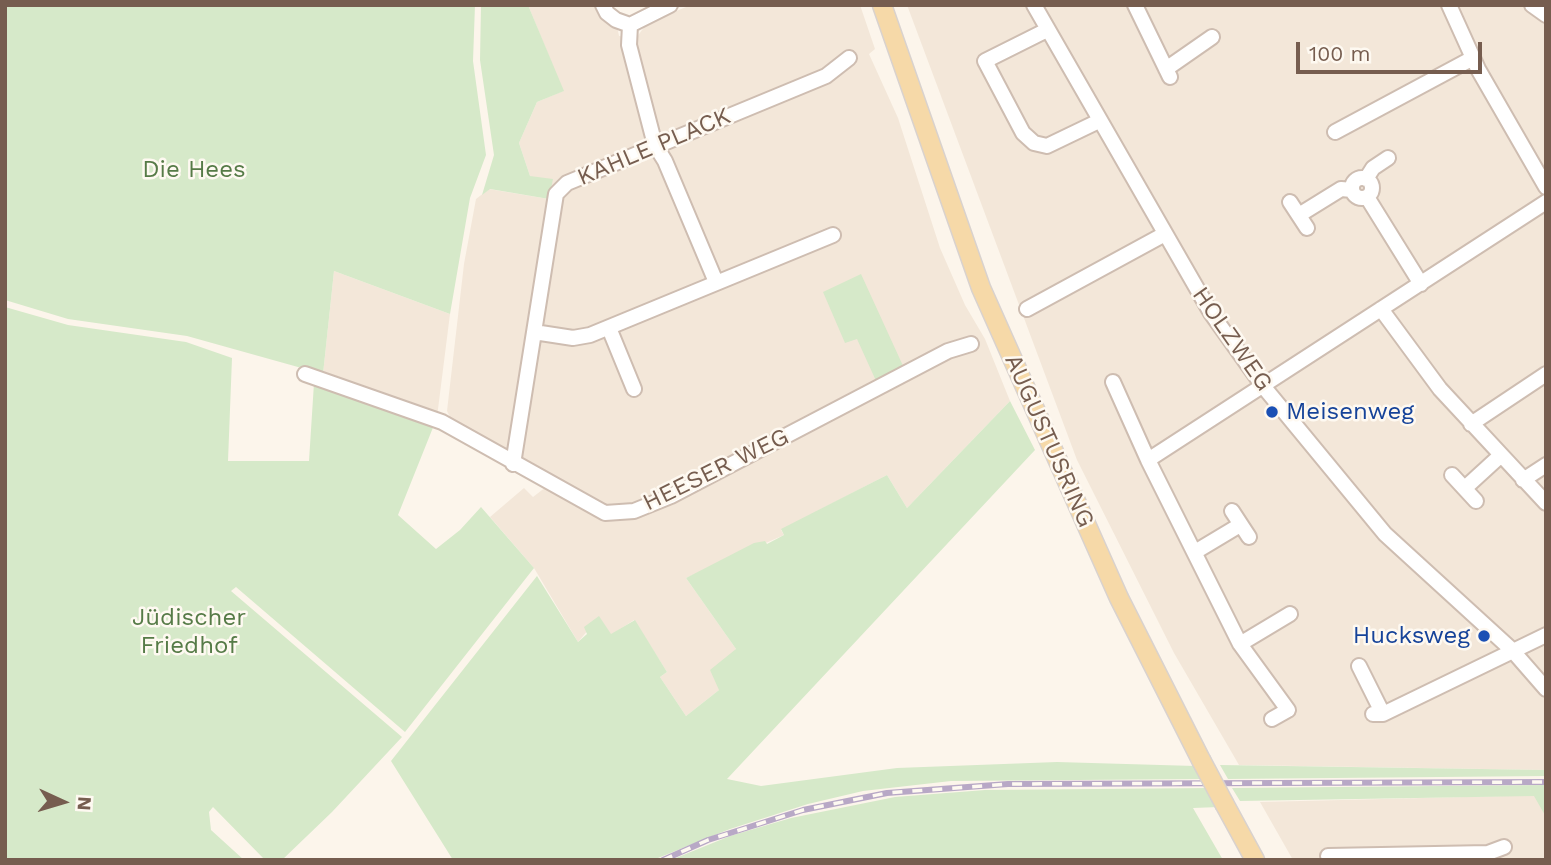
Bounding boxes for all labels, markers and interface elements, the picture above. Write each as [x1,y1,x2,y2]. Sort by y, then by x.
scale bar [1299,28,1484,72]
text: 100 m [1309,41,1371,66]
street label: KAHLE PLACK [573,102,735,192]
park label: Die Hees [142,156,246,184]
street label: HOLZWEG [1186,281,1278,397]
street label: AUGUSTUSRING [998,350,1100,532]
place label: Meisenweg [1286,398,1414,426]
marker: Meisenweg [1264,404,1280,420]
street label: HEESER WEG [638,422,794,518]
park label: Jüdischer Friedhof [132,604,246,660]
place label: Hucksweg [1353,622,1470,650]
marker: Hucksweg [1476,628,1492,644]
north arrow [28,767,98,837]
text: N [72,796,96,811]

